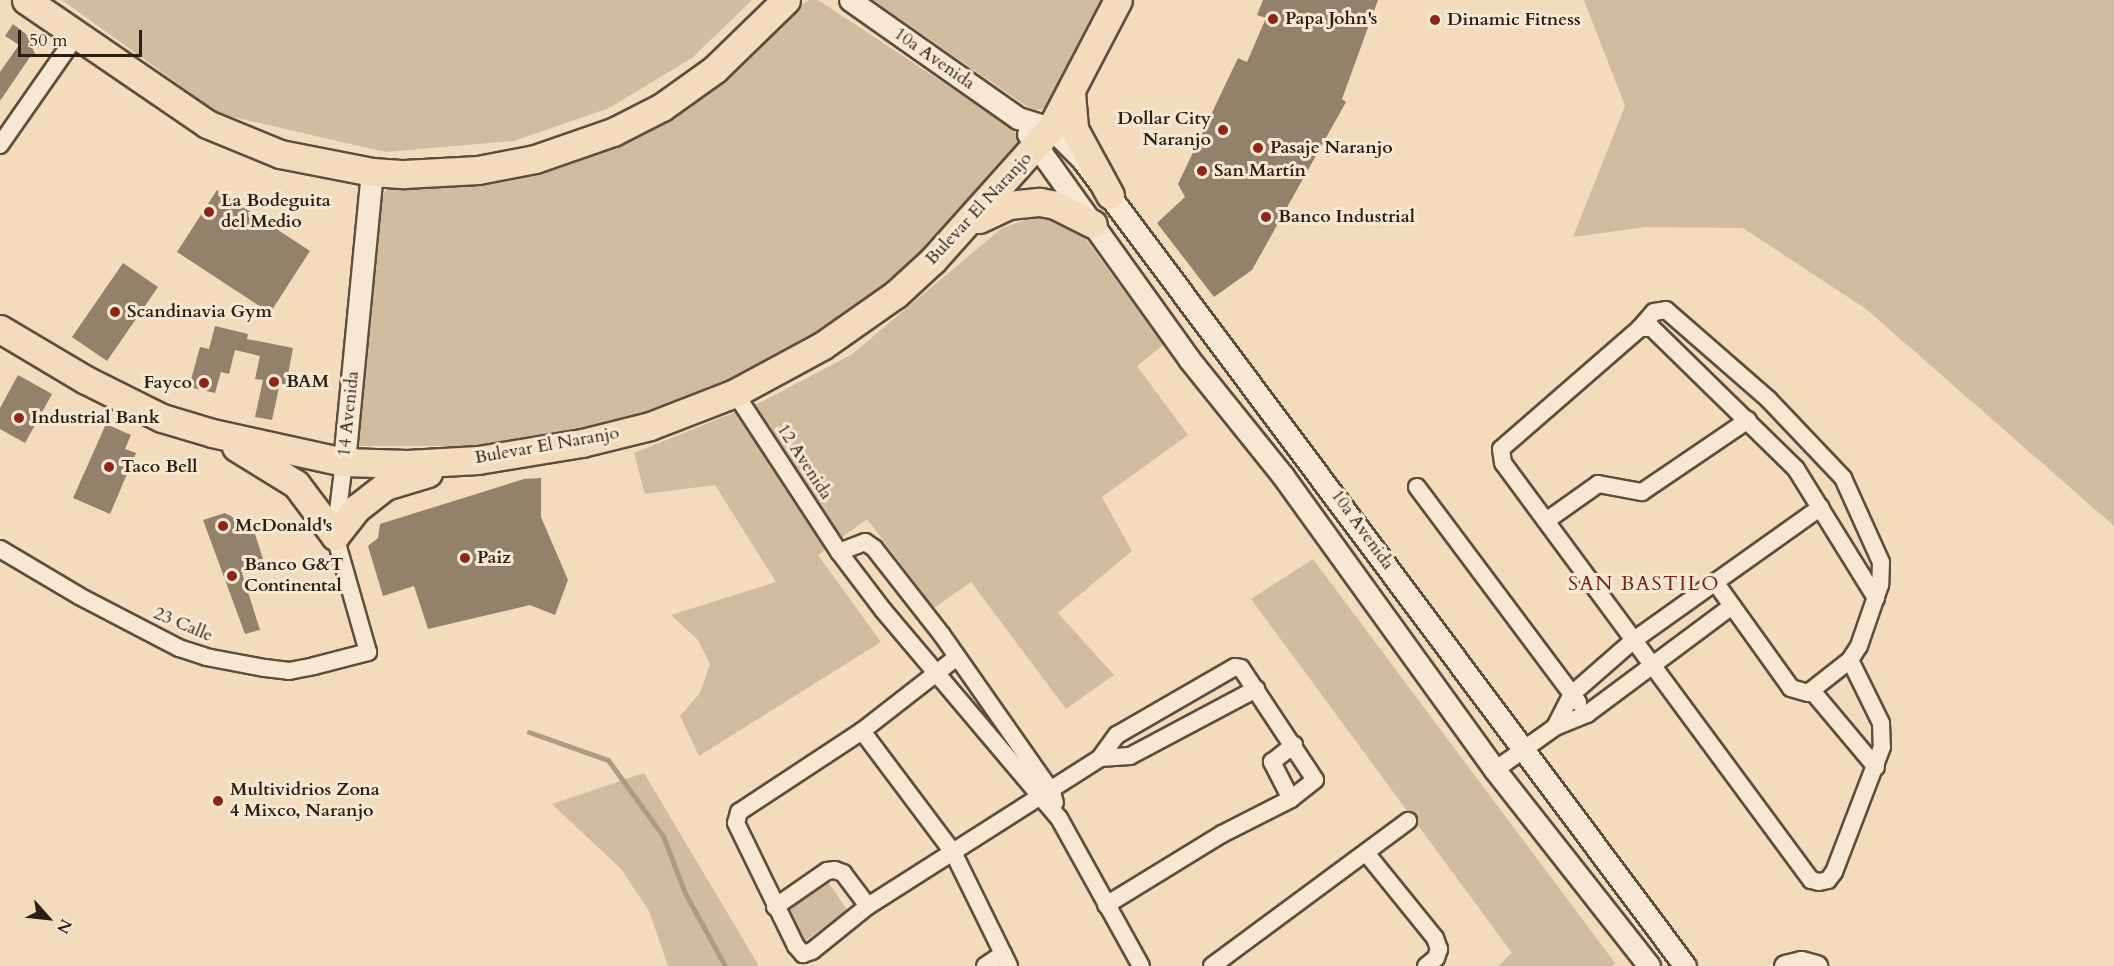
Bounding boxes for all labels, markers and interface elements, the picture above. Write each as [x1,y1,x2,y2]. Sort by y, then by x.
place label: Papa John's [1285,8,1378,30]
place label: Dinamic Fitness [1447,9,1581,31]
marker: Papa John's [1266,12,1280,26]
marker: Dinamic Fitness [1428,13,1442,27]
scale bar [21,18,146,56]
street label: 10a Avenida [889,23,979,95]
text: 50 m [29,28,68,53]
place label: Dollar City Naranjo [1117,109,1211,152]
marker: Dollar City Naranjo [1216,123,1230,137]
place label: Pasaje Naranjo [1270,137,1393,159]
marker: Pasaje Naranjo [1251,141,1265,155]
street label: Bulevar El Naranjo [921,148,1037,270]
place label: San Martín [1214,160,1306,182]
marker: San Martín [1195,164,1209,178]
place label: La Bodeguita del Medio [221,191,331,234]
marker: La Bodeguita del Medio [202,205,216,219]
place label: Banco Industrial [1278,206,1415,228]
marker: Banco Industrial [1259,210,1273,224]
place label: Scandinavia Gym [127,301,272,323]
marker: Scandinavia Gym [108,305,122,319]
street label: 14 Avenida [334,370,364,458]
place label: BAM [286,371,329,393]
place label: Fayco [144,372,192,394]
marker: BAM [267,375,281,389]
marker: Fayco [197,376,211,390]
place label: Industrial Bank [31,407,160,429]
marker: Industrial Bank [12,411,26,425]
street label: 12 Avenida [772,420,836,504]
street label: Bulevar El Naranjo [473,423,621,469]
place label: Taco Bell [121,456,198,478]
marker: Taco Bell [102,460,116,474]
street label: 10a Avenida [1326,486,1398,574]
place label: McDonald's [235,515,332,537]
marker: McDonald's [216,519,230,533]
place label: Paiz [477,547,511,569]
marker: Paiz [458,551,472,565]
place label: Banco G&T Continental [244,555,343,598]
marker: Banco G&T Continental [225,569,239,583]
district label: SAN BASTILO [1568,571,1720,595]
street label: 23 Calle [150,603,216,647]
place label: Multividrios Zona 4 Mixco, Naranjo [230,780,380,822]
marker: Multividrios Zona 4 Mixco, Naranjo [211,794,225,808]
north arrow [18,888,78,948]
text: N [51,915,77,937]

